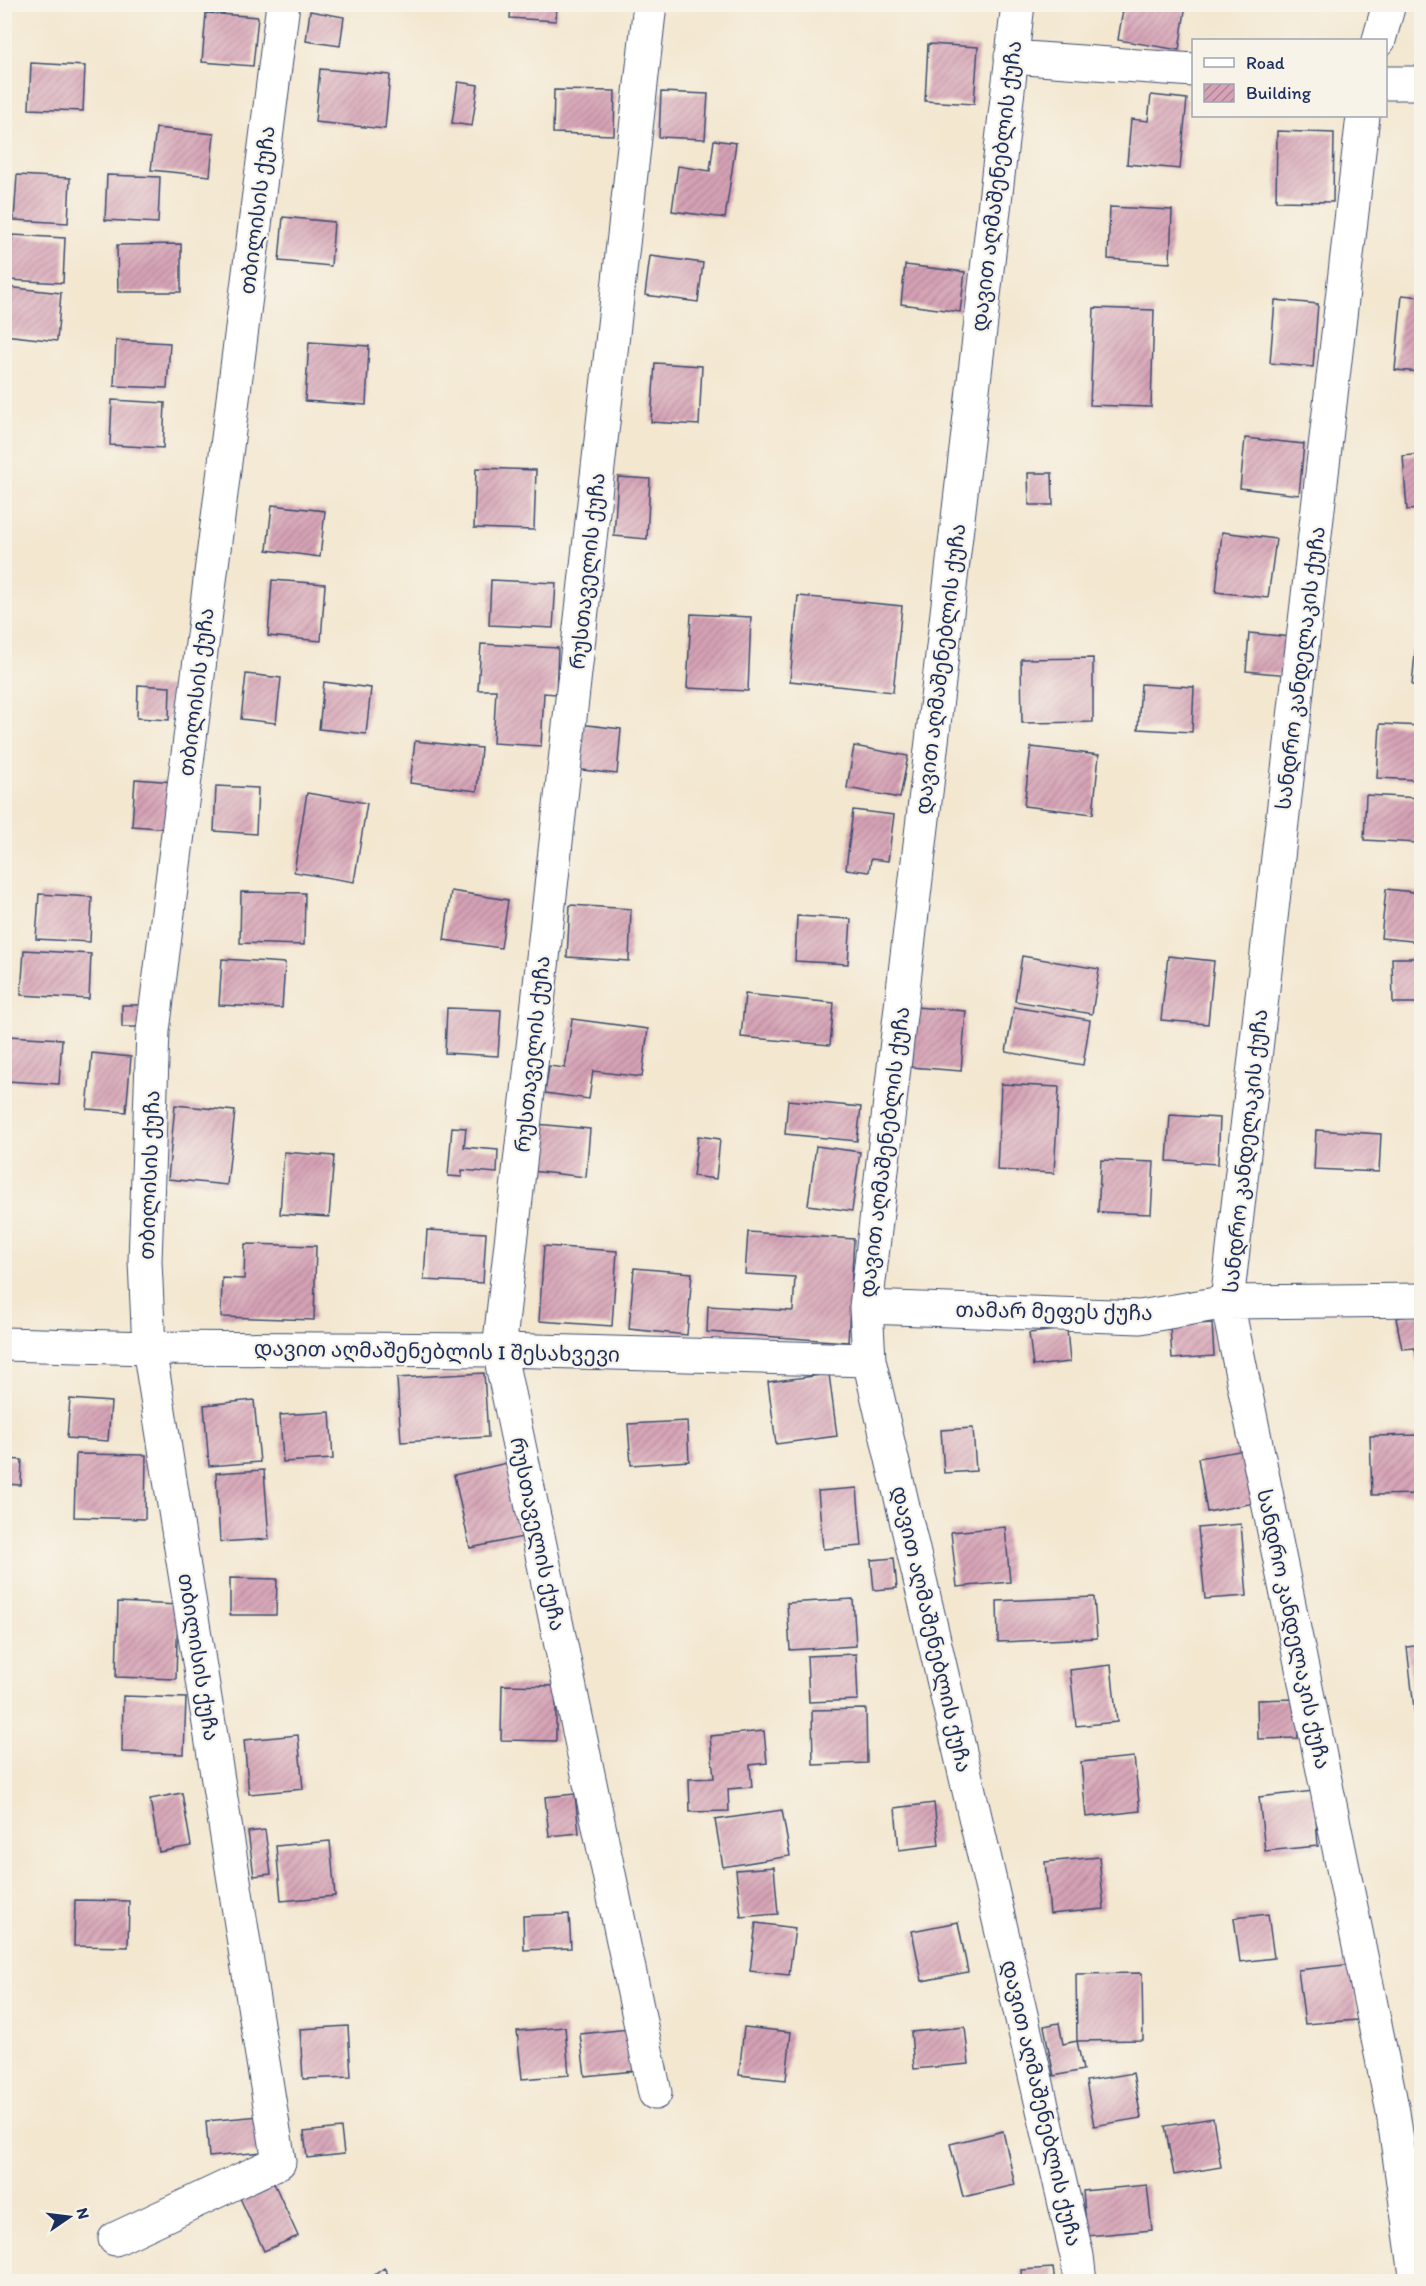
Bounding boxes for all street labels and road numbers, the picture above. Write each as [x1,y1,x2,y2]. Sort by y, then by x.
street label: დავით აღმაშენებლის ქუჩა [966,39,1027,333]
street label: თბილისის ქუჩა [234,124,281,296]
street label: რუსთაველის ქუჩა [564,472,611,671]
street label: დავით აღმაშენებლის ქუჩა [910,522,971,816]
street label: სანდრო კანდელაკის ქუჩა [1270,525,1331,811]
street label: თბილისის ქუჩა [173,606,220,778]
street label: რუსთაველის ქუჩა [509,955,556,1154]
street label: დავით აღმაშენებლის ქუჩა [854,1005,915,1299]
street label: სანდრო კანდელაკის ქუჩა [1218,1008,1273,1294]
street label: თბილისის ქუჩა [134,1090,165,1260]
street label: თამარ მეფეს ქუჩა [955,1297,1153,1325]
street label: დავით აღმაშენებლის I შესახვევი [254,1335,620,1368]
street label: რუსთაველის ქუჩა [504,1435,571,1633]
street label: დავით აღმაშენებლის ქუჩა [886,1483,977,1775]
street label: სანდრო კანდელაკის ქუჩა [1251,1487,1336,1771]
street label: თბილისის ქუჩა [172,1571,225,1743]
street label: დავით აღმაშენებლის ქუჩა [996,1957,1087,2249]

